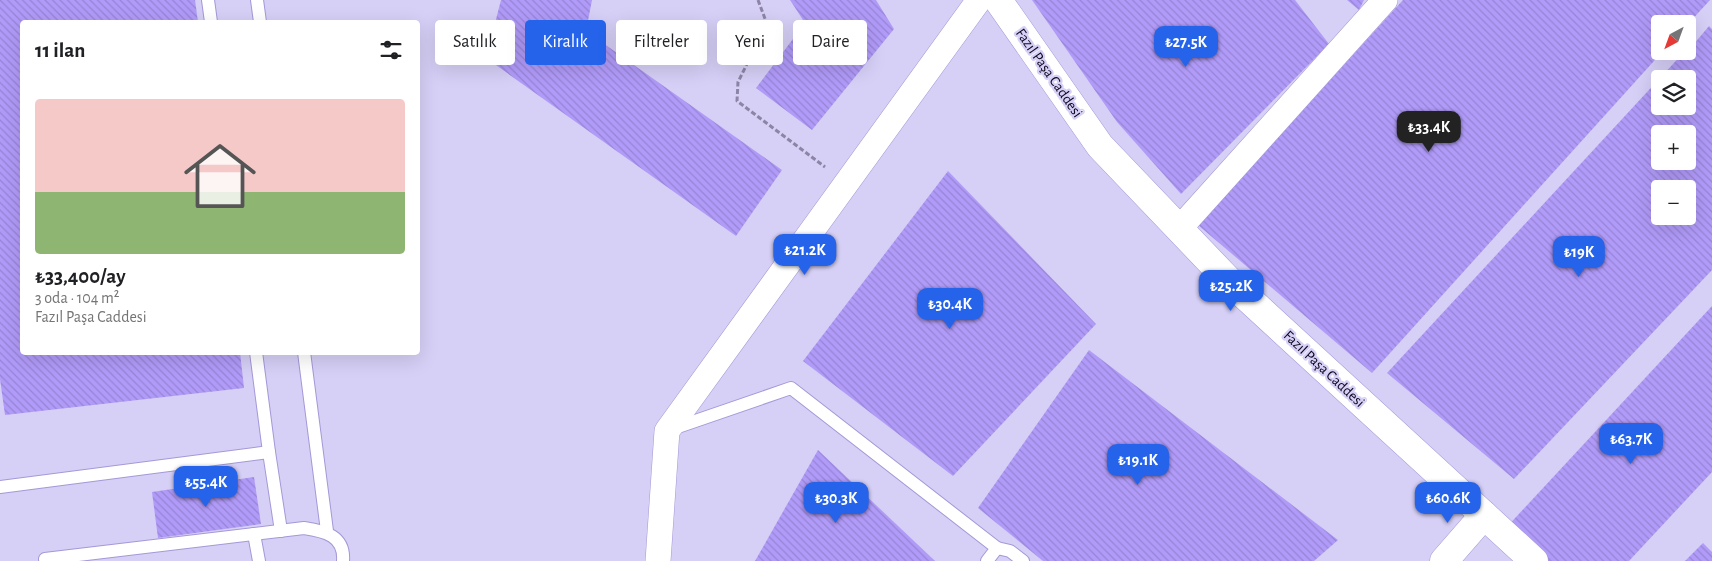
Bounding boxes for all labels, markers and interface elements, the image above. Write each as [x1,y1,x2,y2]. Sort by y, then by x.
north arrow [1651,15,1696,60]
map controls [1651,15,1696,225]
chip: Satılık [435,20,515,65]
chip: Kiralık [525,20,606,65]
chip: Filtreler [616,20,707,65]
chip: Yeni [717,20,783,65]
chip: Daire [793,20,867,65]
street label: Fazıl Paşa Caddesi [1013,26,1085,120]
pin: ₺27.5K [1145,26,1227,68]
text: ₺27.5K [1165,34,1207,50]
icon: filters [377,36,405,64]
text: 11 ilan [35,40,85,61]
button: layers [1651,70,1696,115]
pin: ₺33.4K [1388,110,1470,153]
text: ₺33.4K [1408,119,1450,135]
button: + [1651,125,1696,170]
icon: home [175,131,265,221]
button: − [1651,180,1696,225]
pin: ₺21.2K [764,234,846,276]
pin: ₺19K [1549,236,1609,278]
text: ₺21.2K [784,242,826,258]
text: ₺19K [1564,244,1594,260]
text: ₺33,400/ay [35,266,126,287]
pin: ₺25.2K [1190,270,1272,312]
text: ₺25.2K [1210,278,1252,294]
pin: ₺30.4K [909,288,991,330]
text: 3 oda · 104 m² [35,290,119,306]
text: ₺30.4K [928,296,972,312]
text: Fazıl Paşa Caddesi [35,309,147,325]
street label: Fazıl Paşa Caddesi [1281,328,1367,410]
pin: ₺63.7K [1590,422,1672,465]
text: ₺63.7K [1610,431,1652,447]
pin: ₺19.1K [1097,444,1179,486]
text: ₺19.1K [1118,452,1158,468]
pin: ₺55.4K [165,466,247,508]
text: ₺55.4K [185,474,227,490]
pin: ₺30.3K [795,482,877,524]
pin: ₺60.6K [1407,482,1489,524]
text: ₺30.3K [815,490,857,506]
text: ₺60.6K [1426,490,1470,506]

